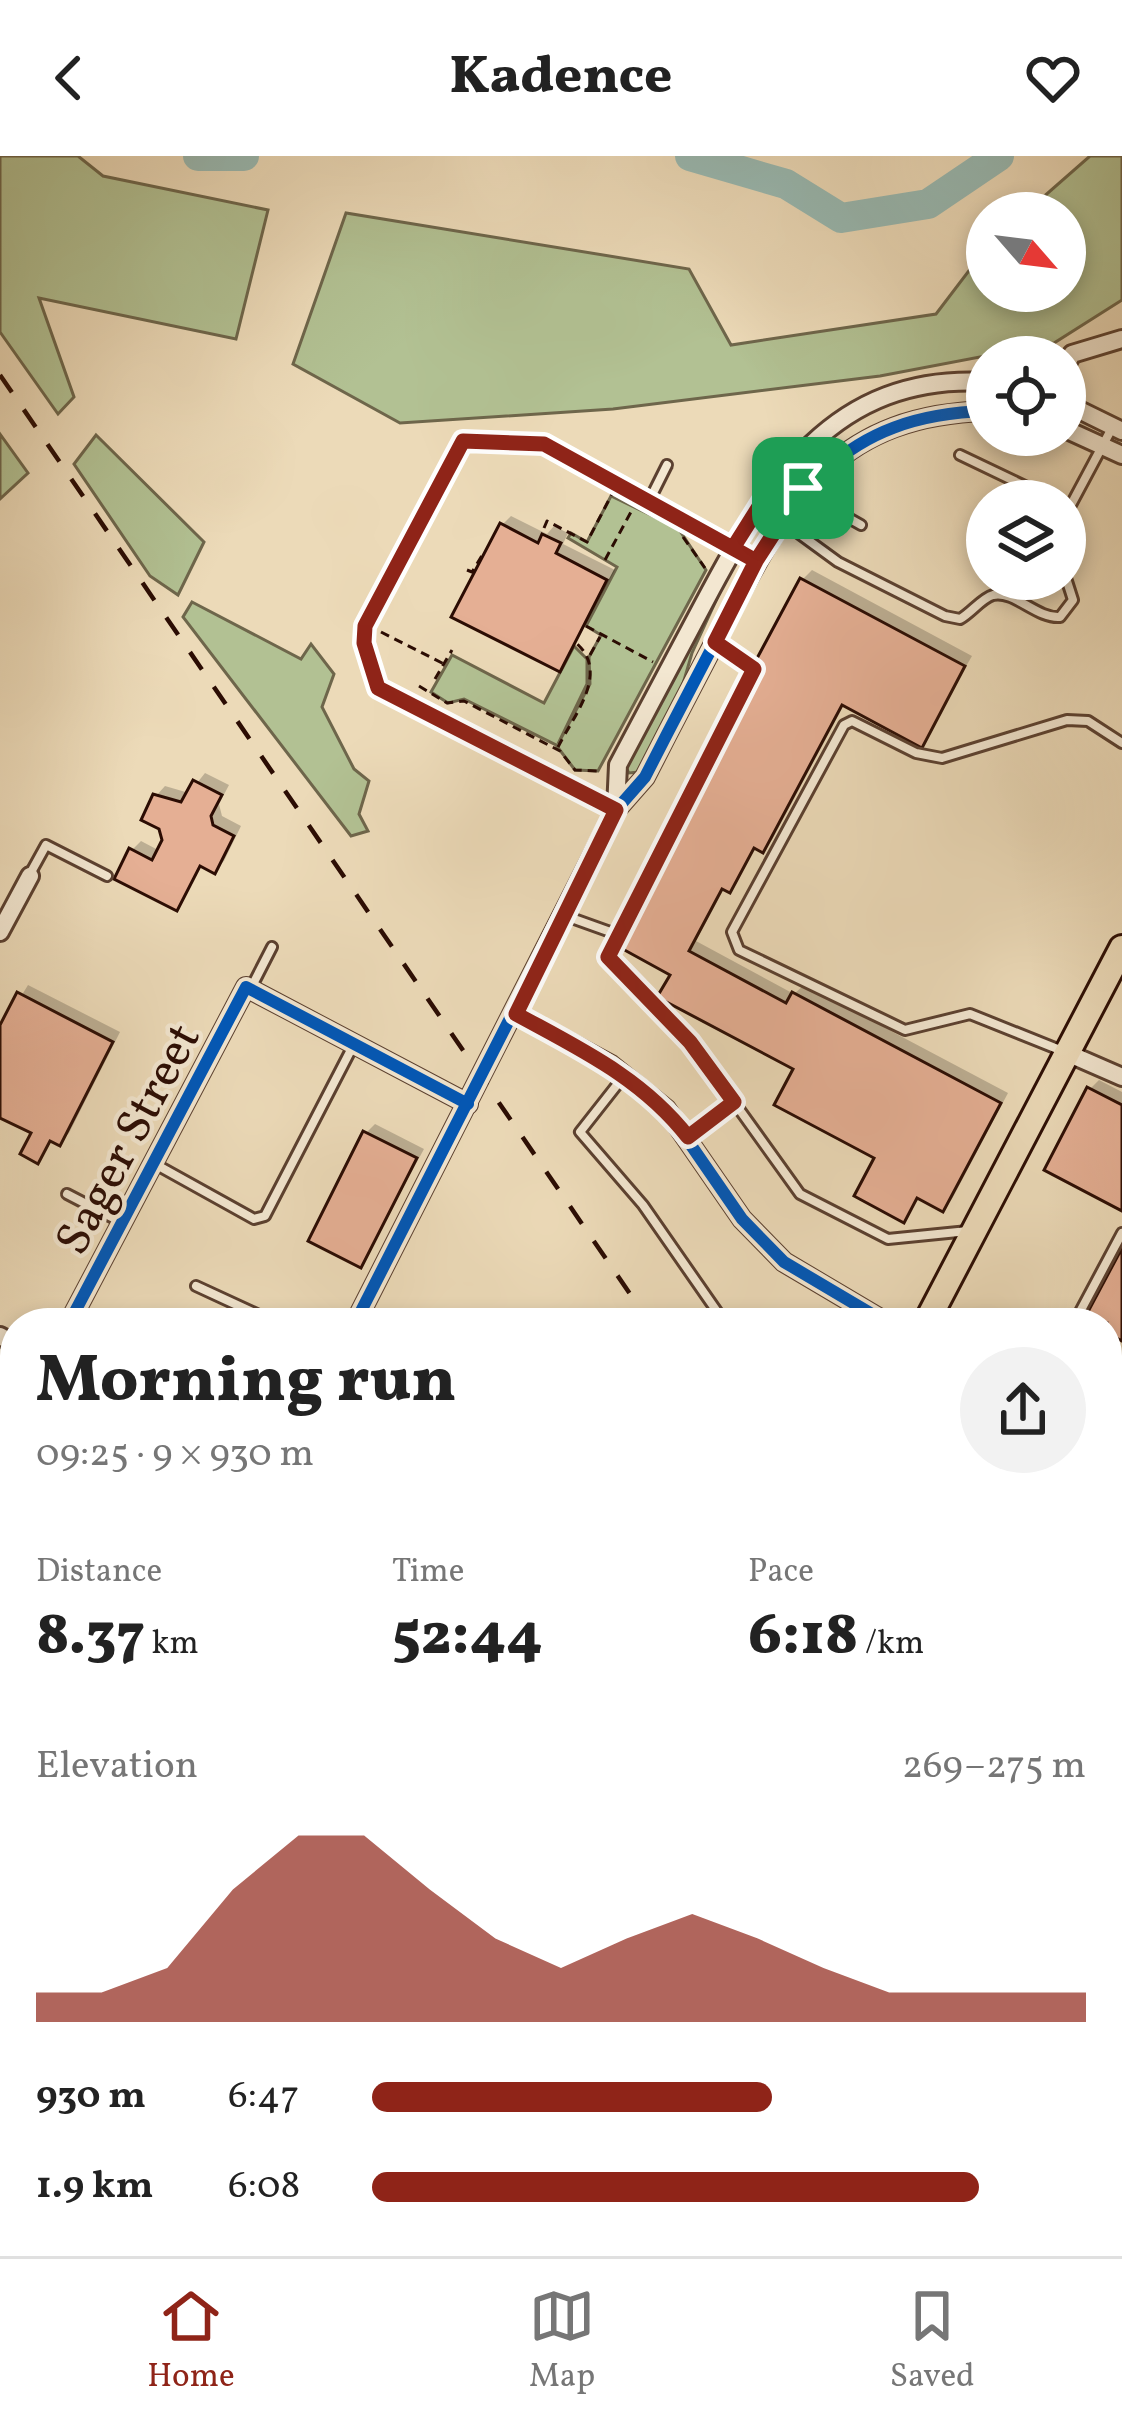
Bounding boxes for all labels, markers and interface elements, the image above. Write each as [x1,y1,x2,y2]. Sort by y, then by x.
text: Kadence [449,41,673,116]
icon: back [36,45,102,111]
icon: heart [1020,45,1086,111]
north arrow [966,192,1086,312]
map controls [966,192,1086,600]
button: locate [966,336,1086,456]
pin [752,437,854,539]
icon: arrive [770,455,836,521]
button: layers [966,480,1086,600]
street label: Sager Street [41,1013,219,1268]
text: Morning run [36,1337,457,1429]
button: share [960,1347,1086,1473]
text: 09:25 · 9 × 930 m [36,1428,314,1482]
text: Distance [36,1550,162,1596]
text: Time [392,1550,464,1596]
text: Pace [748,1550,814,1596]
text: 8.37 [36,1596,145,1679]
text: 52:44 [392,1596,543,1679]
text: 6:18 [748,1596,858,1679]
text: km [145,1622,199,1668]
text: /km [858,1622,924,1668]
text: Elevation [36,1740,198,1794]
text: 269–275 m [902,1740,1086,1794]
text: 930 m [36,2070,146,2124]
text: 6:47 [228,2070,299,2124]
text: 1.9 km [36,2160,153,2214]
text: 6:08 [228,2160,300,2214]
tab: Home [147,2283,235,2401]
tab: Map [529,2283,595,2401]
tab: Saved [890,2283,975,2401]

